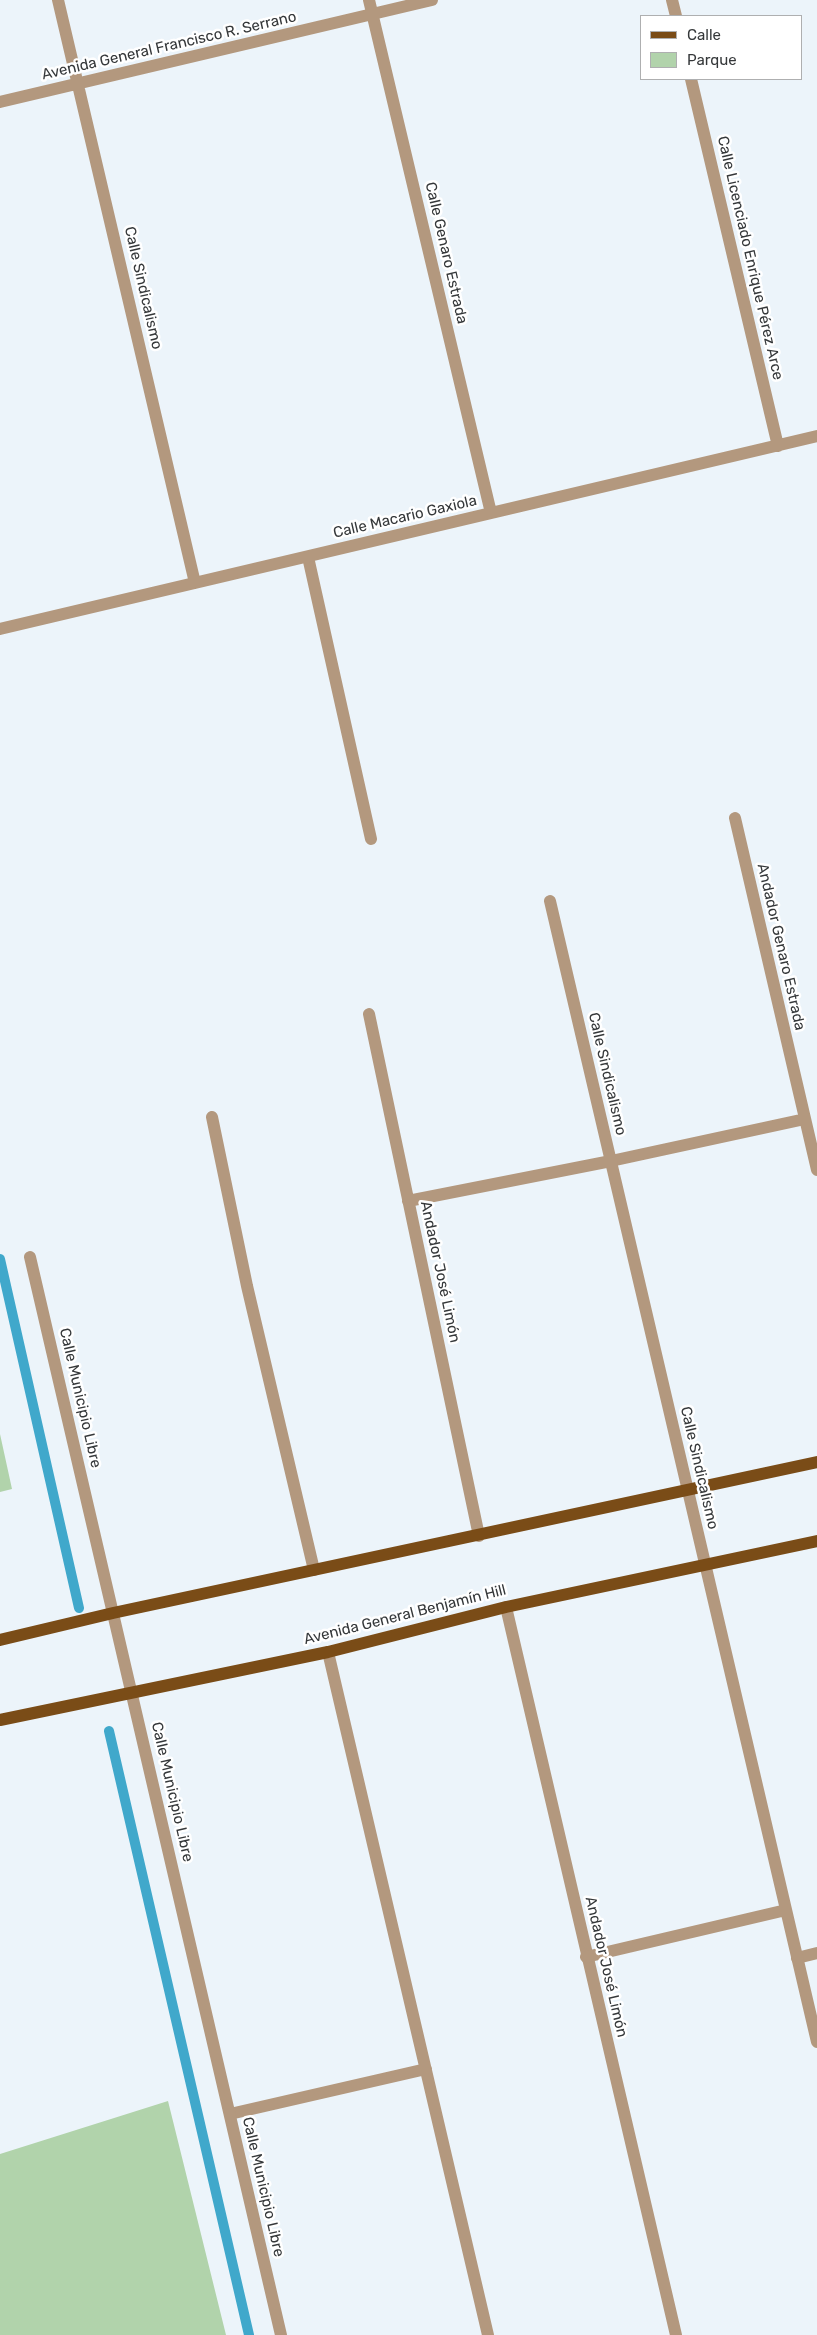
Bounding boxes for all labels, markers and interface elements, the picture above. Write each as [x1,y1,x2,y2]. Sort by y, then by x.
street label: Avenida General Francisco R. Serrano [40,8,298,84]
legend [640,15,802,80]
text: Calle [687,26,721,44]
text: Parque [687,51,737,69]
street label: Calle Licenciado Enrique Pérez Arce [713,134,787,382]
street label: Calle Genaro Estrada [421,180,471,326]
street label: Calle Sindicalismo [120,225,166,351]
street label: Calle Macario Gaxiola [331,492,479,542]
street label: Andador Genaro Estrada [753,862,809,1032]
street label: Calle Sindicalismo [584,1011,630,1137]
street label: Andador José Limón [416,1200,464,1344]
street label: Calle Municipio Libre [55,1326,105,1470]
street label: Calle Sindicalismo [676,1405,722,1531]
street label: Avenida General Benjamín Hill [302,1581,508,1649]
street label: Calle Municipio Libre [147,1720,197,1864]
street label: Andador José Limón [581,1895,631,2039]
street label: Calle Municipio Libre [238,2115,288,2259]

